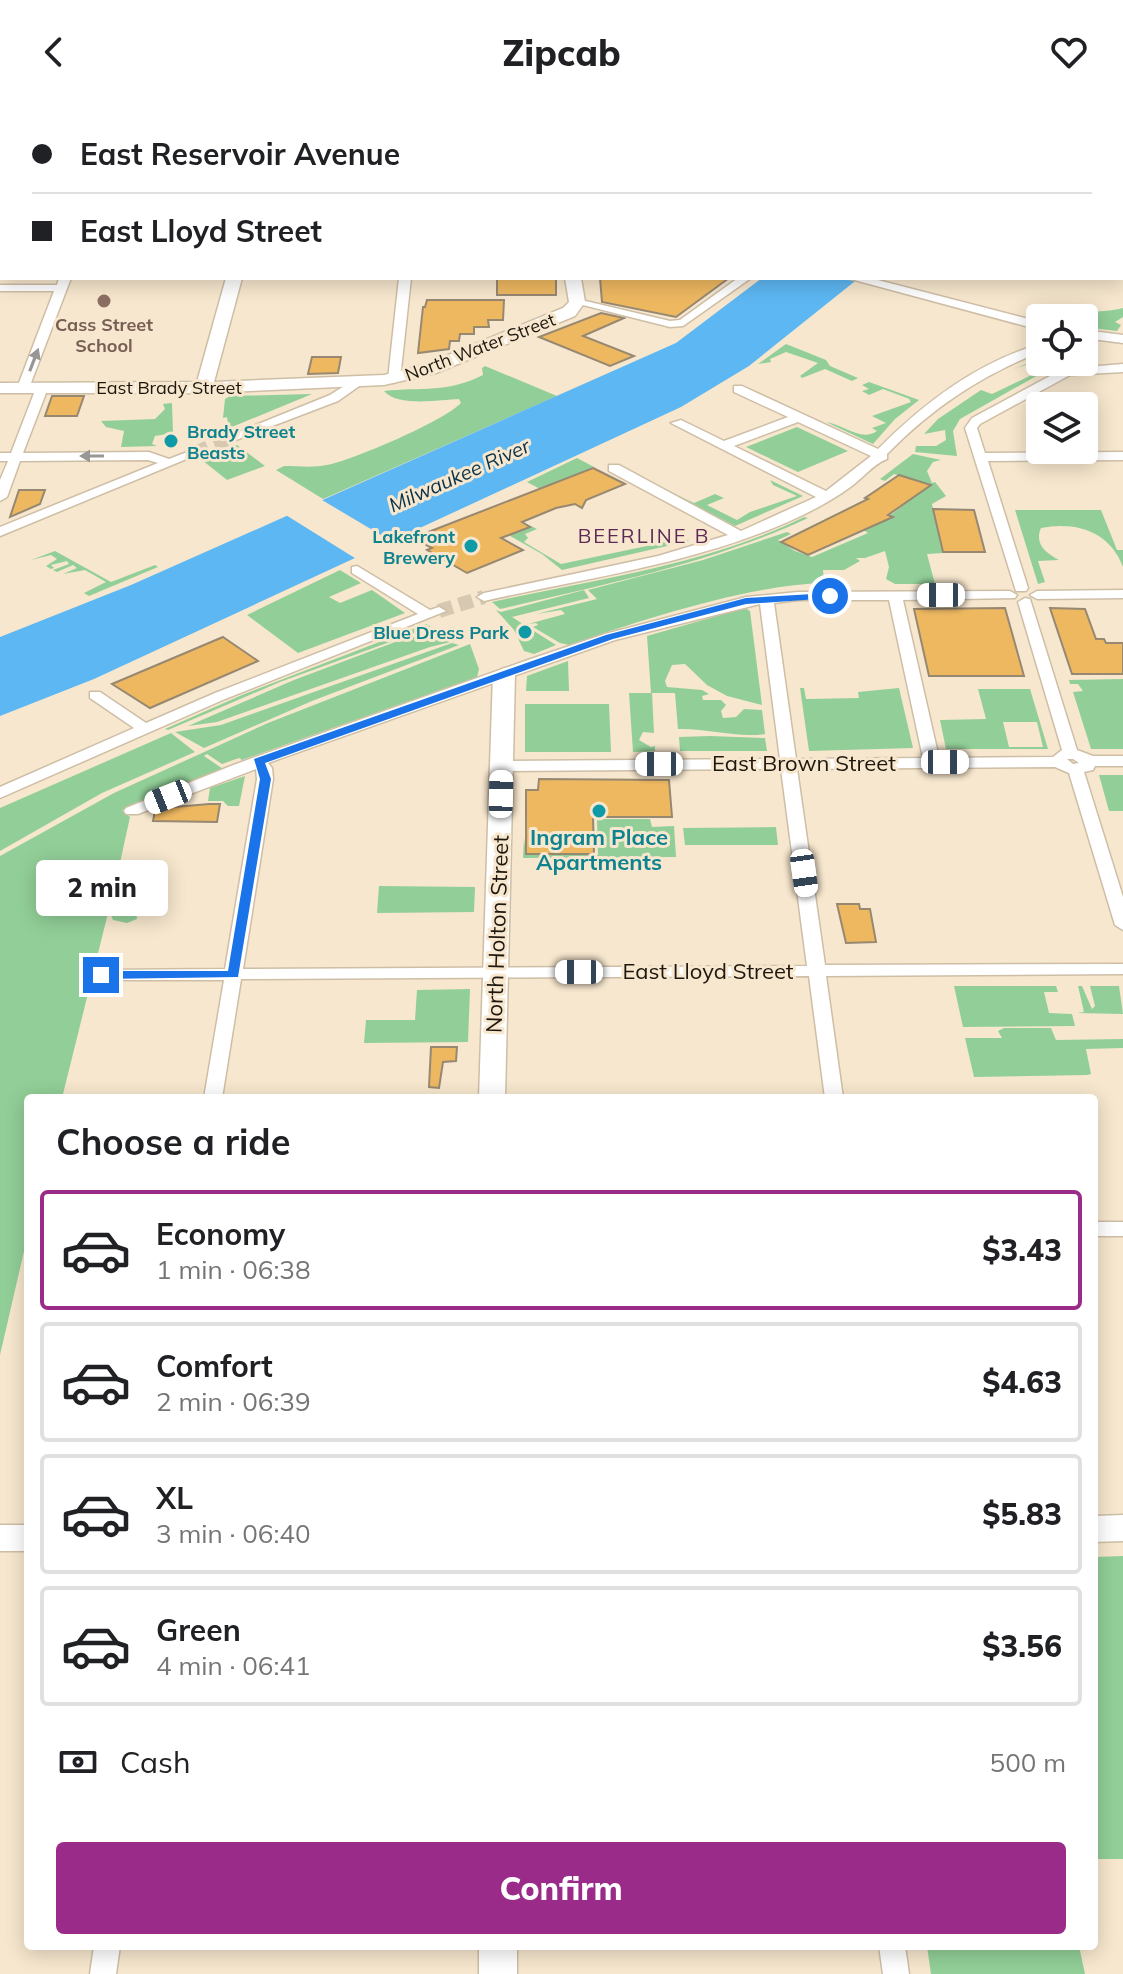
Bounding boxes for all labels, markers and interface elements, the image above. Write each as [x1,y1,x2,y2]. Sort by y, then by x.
icon: back [32,30,76,74]
text: Zipcab [502,30,621,75]
icon: heart [1047,30,1091,74]
text: East Reservoir Avenue [80,135,400,173]
text: East Lloyd Street [80,212,322,250]
marker: Cass Street School [95,292,113,310]
map controls [1026,304,1098,464]
button: locate [1026,304,1098,376]
street label: North Water Street [402,308,558,386]
place label: Cass Street School [55,313,153,357]
one-way arrow [28,348,41,372]
street label: East Brady Street [96,376,242,399]
button: layers [1026,392,1098,464]
place label: Brady Street Beasts [187,420,295,464]
marker: Brady Street Beasts [162,432,180,450]
water label: Milwaukee River [385,432,534,517]
one-way arrow [79,450,104,463]
district label: BEERLINE B [578,523,710,548]
place label: Lakefront Brewery [372,525,455,569]
marker: Lakefront Brewery [462,537,480,555]
route start [812,578,848,614]
car [917,583,965,607]
place label: Blue Dress Park [373,621,510,644]
marker: Blue Dress Park [516,623,534,641]
street label: East Brown Street [712,749,896,777]
car [921,750,969,774]
car [635,752,683,776]
car [489,770,513,818]
car [141,777,195,817]
marker: Ingram Place Apartments [590,802,608,820]
place label: Ingram Place Apartments [530,823,668,876]
street label: North Holton Street [480,834,514,1034]
car [789,848,819,898]
callout: 2 min [35,859,167,915]
text: 2 min [67,871,137,904]
route end [83,957,119,993]
street label: East Lloyd Street [622,957,794,985]
car [555,960,603,984]
text: Choose a ride [56,1119,290,1164]
icon: car [60,1214,132,1286]
text: Economy [156,1215,285,1253]
text: $3.43 [982,1231,1062,1269]
text: 1 min · 06:38 [156,1253,311,1286]
icon: car [60,1346,132,1418]
text: Comfort [156,1347,273,1385]
text: $4.63 [982,1363,1062,1401]
text: 2 min · 06:39 [156,1385,311,1418]
icon: car [60,1478,132,1550]
text: XL [156,1479,193,1517]
text: $5.83 [982,1495,1062,1533]
text: 3 min · 06:40 [156,1517,311,1550]
icon: car [60,1610,132,1682]
text: Green [156,1611,241,1649]
text: $3.56 [982,1627,1062,1665]
text: 4 min · 06:41 [156,1649,311,1682]
icon: cash [56,1740,100,1784]
text: Cash [120,1743,191,1781]
text: 500 m [990,1746,1066,1779]
button: Confirm [56,1842,1066,1934]

